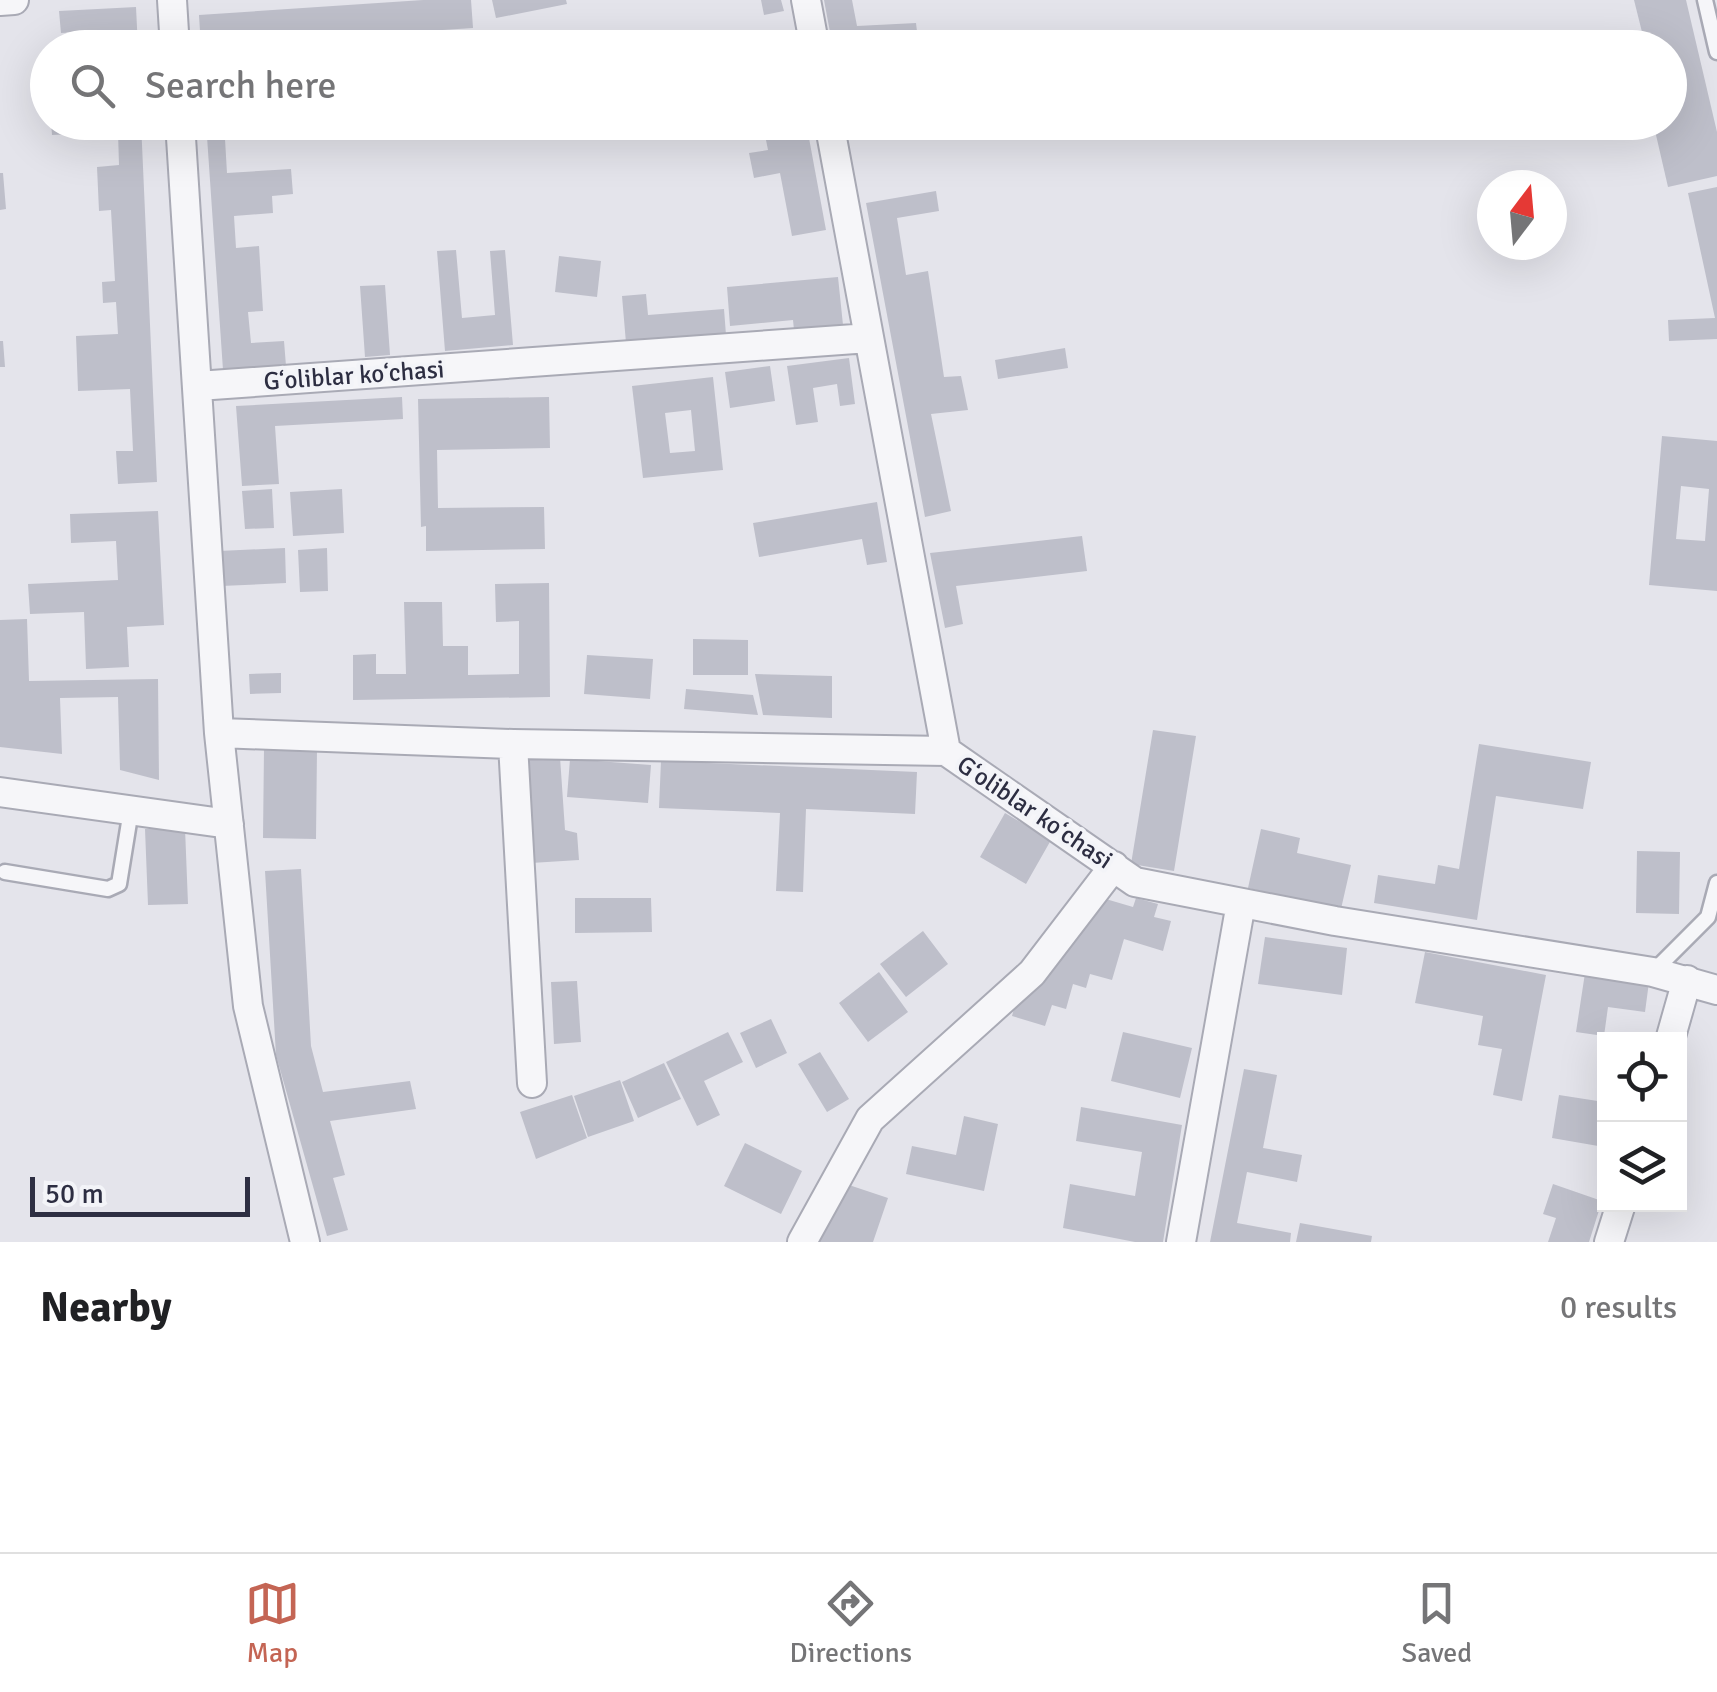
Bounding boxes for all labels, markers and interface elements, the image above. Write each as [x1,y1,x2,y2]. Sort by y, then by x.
search box [30,30,1687,140]
icon: search [65,58,120,113]
text: Search here [145,62,337,109]
north arrow [1477,170,1567,260]
street label: Gʻoliblar koʻchasi [263,353,445,397]
street label: Gʻoliblar koʻchasi [951,749,1119,875]
map controls [1597,1032,1687,1212]
button: locate [1597,1032,1687,1122]
button: layers [1597,1122,1687,1212]
scale bar [30,1172,250,1216]
text: 50 m [45,1177,104,1211]
text: Nearby [40,1282,172,1333]
text: 0 results [1560,1288,1677,1327]
tab: Map [245,1576,300,1670]
tab: Directions [790,1576,912,1670]
tab: Saved [1402,1576,1472,1670]

